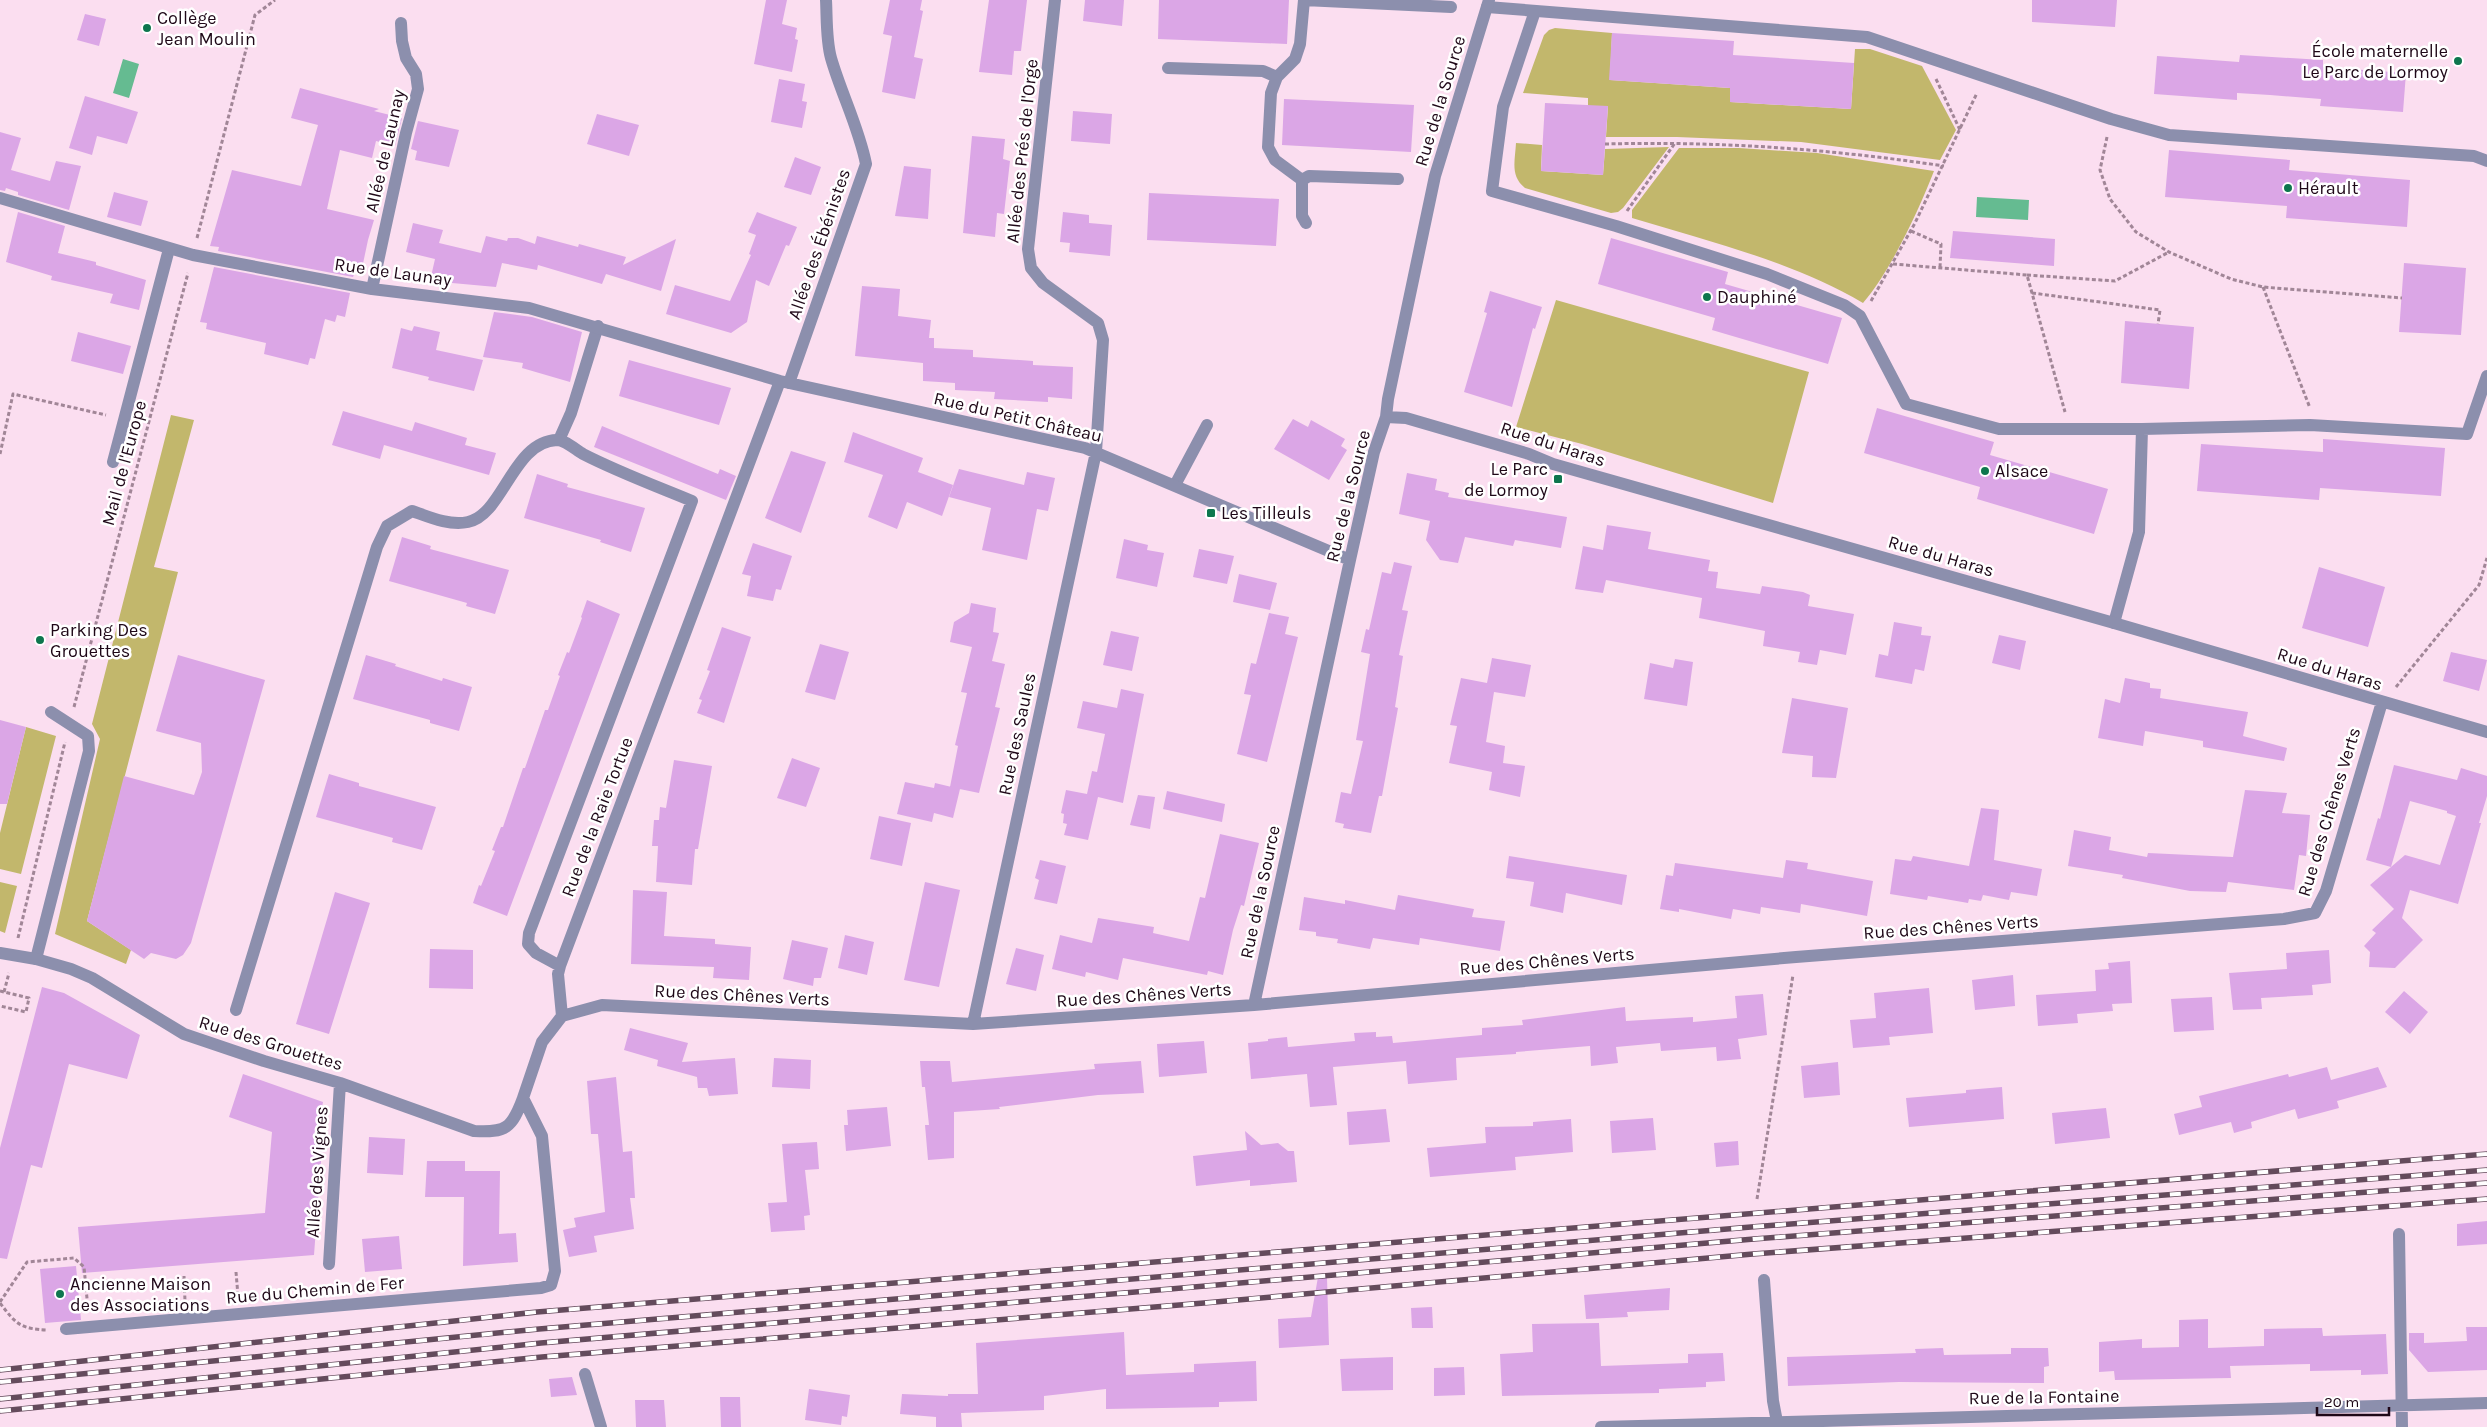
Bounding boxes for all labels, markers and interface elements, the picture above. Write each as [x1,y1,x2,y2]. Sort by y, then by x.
place label: Collège Jean Moulin [157,7,256,50]
marker: Collège Jean Moulin [141,22,153,34]
street label: Rue de la Source [1410,33,1470,169]
place label: École maternelle Le Parc de Lormoy [2302,39,2449,83]
marker: École maternelle Le Parc de Lormoy [2452,55,2464,67]
street label: Allée des Prés de l'Orge [1001,58,1043,244]
street label: Allée de Launay [360,87,410,215]
street label: Allée des Ébénistes [782,165,855,322]
place label: Hérault [2298,177,2359,199]
marker: Hérault [2282,182,2294,194]
street label: Rue de Launay [333,253,454,291]
place label: Dauphiné [1717,286,1797,308]
marker: Dauphiné [1701,291,1713,303]
street label: Rue du Petit Château [932,387,1104,447]
street label: Mail de l'Europe [97,398,151,528]
street label: Rue du Haras [1498,417,1608,471]
street label: Rue de la Source [1321,428,1375,564]
place label: Le Parc de Lormoy [1464,458,1549,501]
place label: Alsace [1995,460,2048,482]
marker: Alsace [1979,465,1991,477]
marker: Le Parc de Lormoy [1552,473,1564,485]
place label: Les Tilleuls [1221,502,1312,524]
marker: Les Tilleuls [1205,507,1217,519]
street label: Rue du Haras [1886,530,1996,582]
place label: Parking Des Grouettes [50,619,148,662]
marker: Parking Des Grouettes [34,634,46,646]
street label: Rue du Haras [2275,643,2385,695]
street label: Rue des Saules [993,671,1041,797]
street label: Rue des Chênes Verts [2293,725,2365,899]
street label: Rue de la Raie Tortue [556,734,638,900]
street label: Rue de la Source [1235,823,1285,961]
street label: Rue des Chênes Verts [1863,910,2039,944]
street label: Rue des Chênes Verts [1459,942,1635,980]
street label: Rue des Chênes Verts [1056,978,1232,1012]
street label: Rue des Chênes Verts [654,979,830,1011]
street label: Rue des Grouettes [196,1011,346,1075]
street label: Allée des Vignes [301,1105,333,1239]
street label: Rue du Chemin de Fer [225,1271,405,1309]
place label: Ancienne Maison des Associations [70,1273,211,1316]
marker: Ancienne Maison des Associations [54,1288,66,1300]
scale bar [2317,1384,2390,1416]
street label: Rue de la Fontaine [1968,1385,2120,1409]
text: 20 m [2324,1393,2359,1411]

